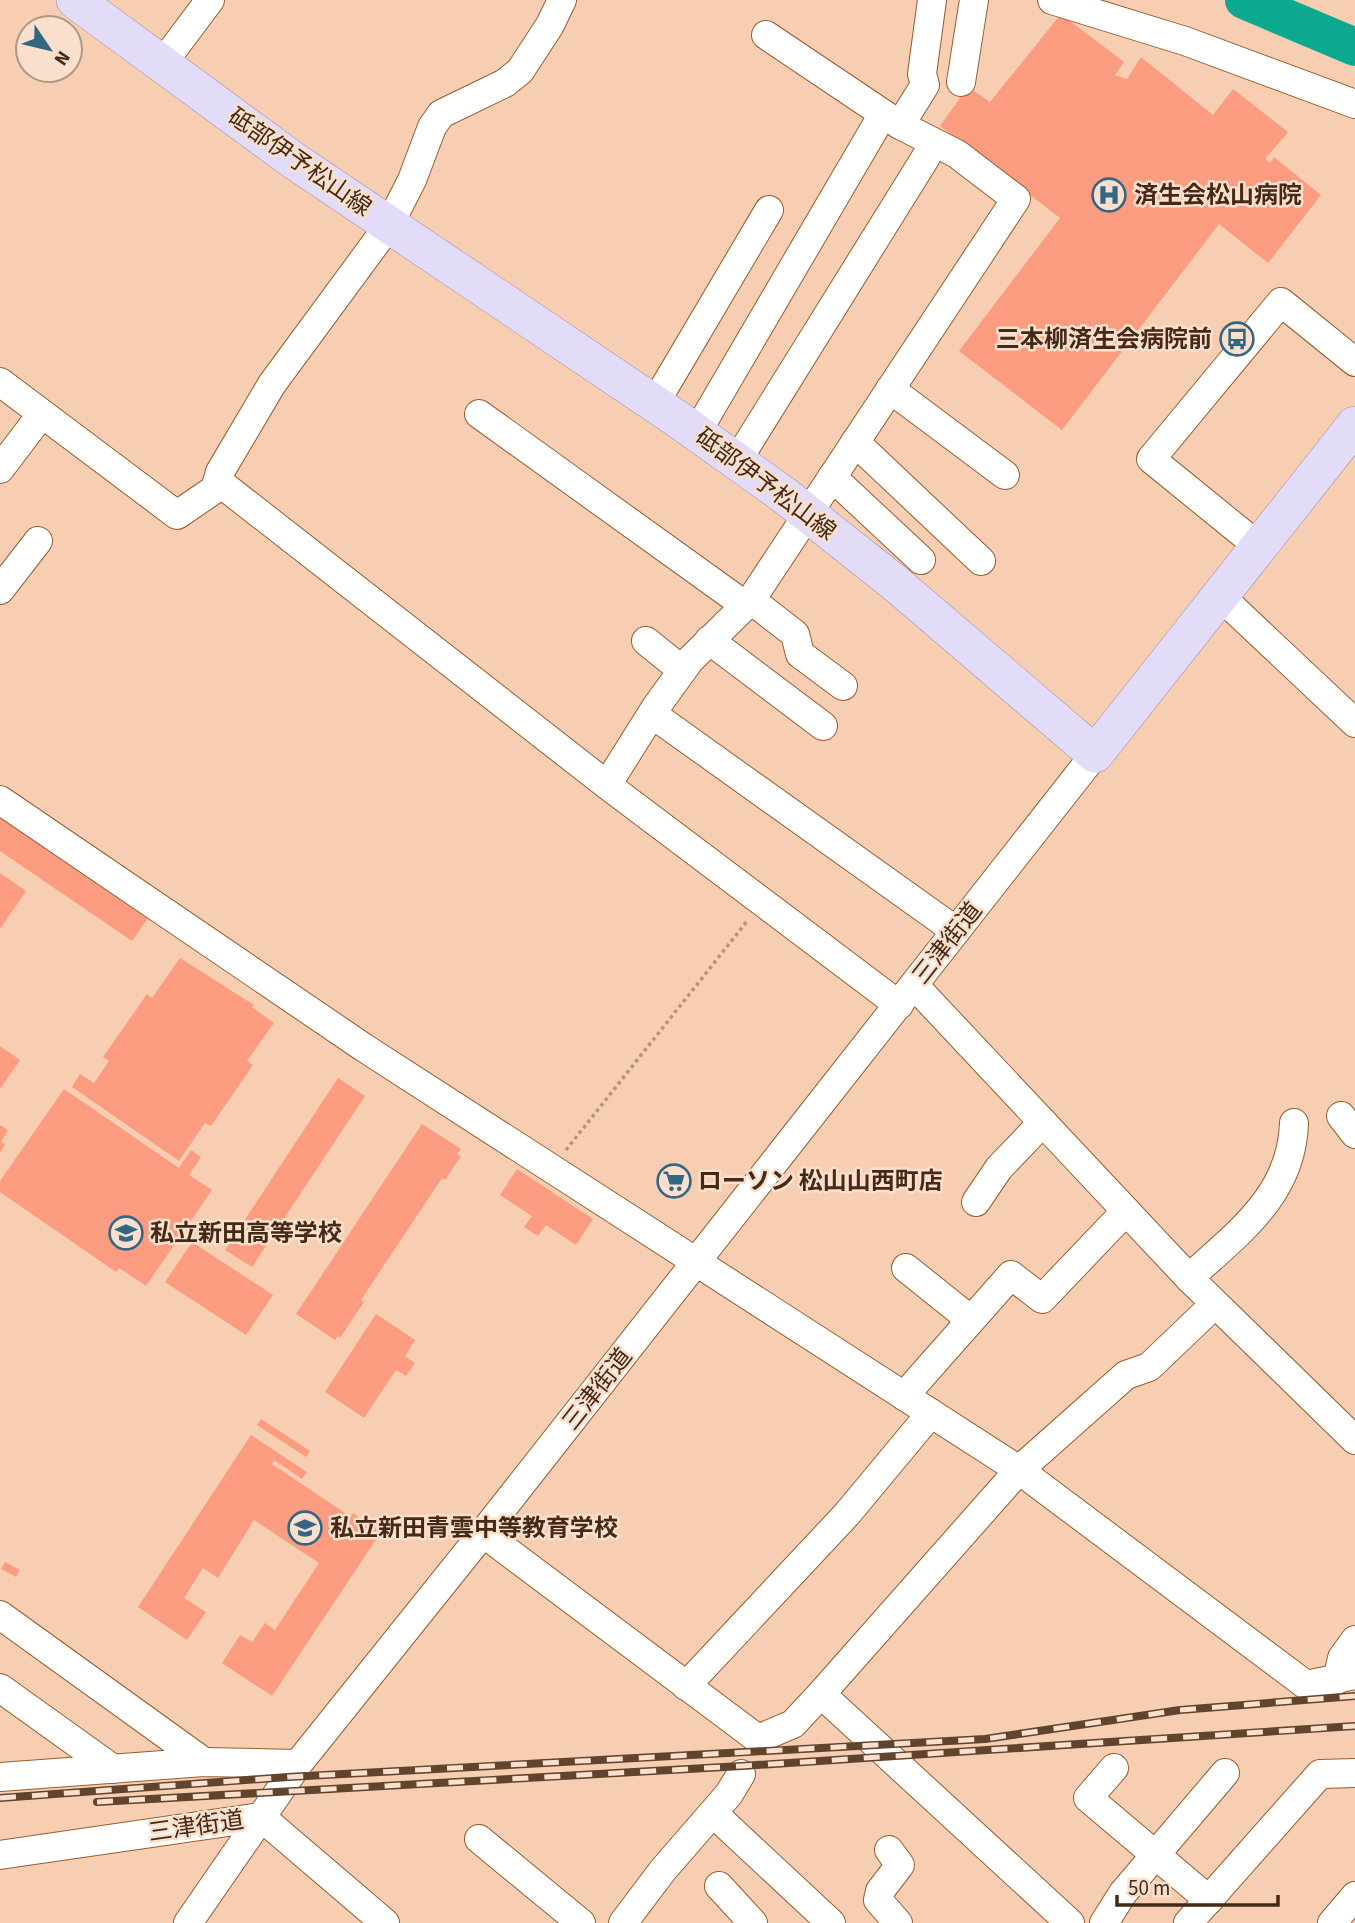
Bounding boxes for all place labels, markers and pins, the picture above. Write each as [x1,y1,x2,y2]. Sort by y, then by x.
hospital icon: 済生会松山病院 [1090,176,1128,214]
place label: 済生会松山病院 [1134,178,1302,213]
bus stop icon: 三本柳済生会病院前 [1218,320,1256,358]
place label: 三本柳済生会病院前 [996,322,1212,357]
supermarket icon: ローソン 松山山西町店 [655,1162,693,1200]
place label: ローソン 松山山西町店 [698,1164,943,1199]
school or university icon: 私立新田高等学校 [107,1214,145,1252]
place label: 私立新田高等学校 [150,1216,342,1251]
school or university icon: 私立新田青雲中等教育学校 [286,1509,324,1547]
place label: 私立新田青雲中等教育学校 [330,1511,618,1546]

